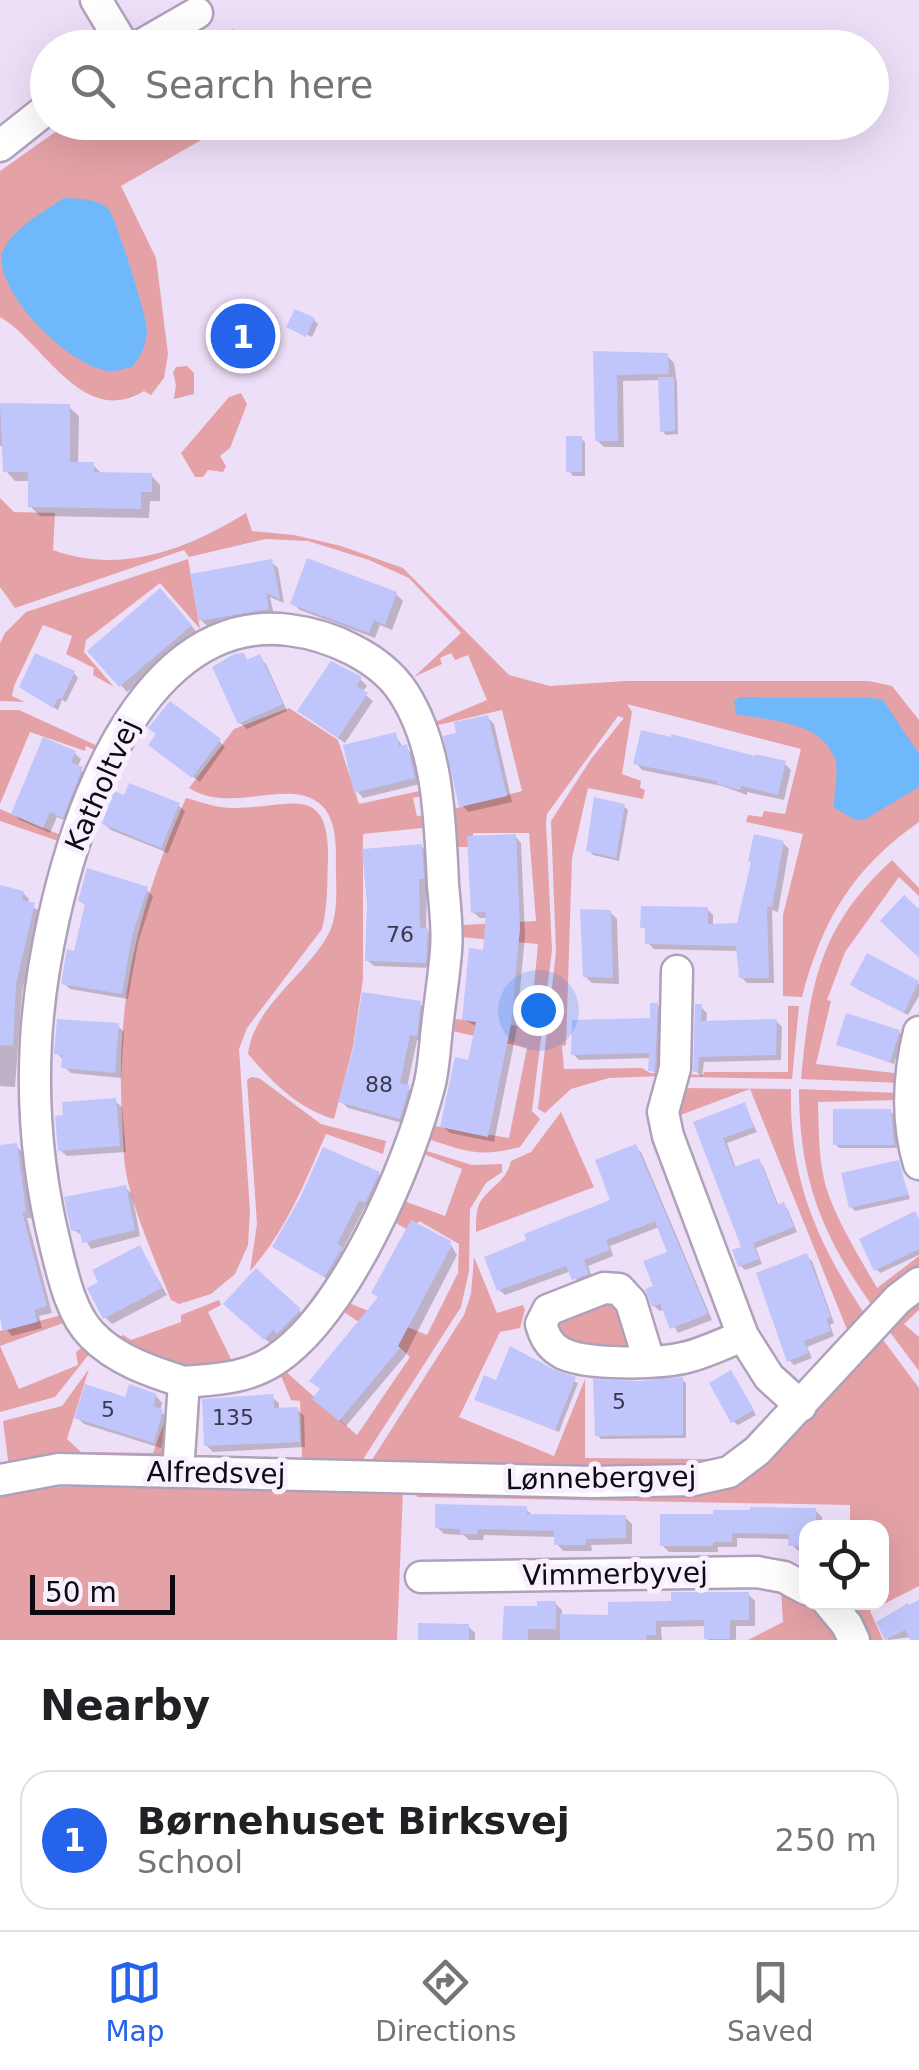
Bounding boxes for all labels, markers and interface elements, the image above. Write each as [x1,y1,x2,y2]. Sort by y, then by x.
search box [30,30,889,140]
icon: search [65,58,120,113]
text: Search here [145,63,373,107]
pin: 1 [210,298,276,374]
street label: Katholtvej [58,714,146,856]
house number: 76 [386,922,414,947]
your location [513,985,564,1036]
house number: 88 [365,1072,393,1097]
house number: 5 [612,1389,626,1414]
house number: 5 [101,1397,115,1422]
house number: 135 [212,1405,254,1430]
street label: Alfredsvej [146,1455,286,1491]
street label: Lønnebergvej [505,1460,697,1496]
map controls [799,1520,889,1610]
button: locate [799,1520,889,1610]
street label: Vimmerbyvej [522,1556,708,1592]
scale bar [30,1570,175,1614]
text: 50 m [45,1576,117,1609]
text: Nearby [40,1681,210,1730]
text: Børnehuset Birksvej [137,1799,570,1843]
text: 1 [63,1821,86,1859]
text: 250 m [775,1821,877,1859]
text: School [137,1843,243,1881]
tab: Map [105,1955,164,2048]
tab: Directions [375,1955,516,2048]
tab: Saved [727,1955,814,2048]

